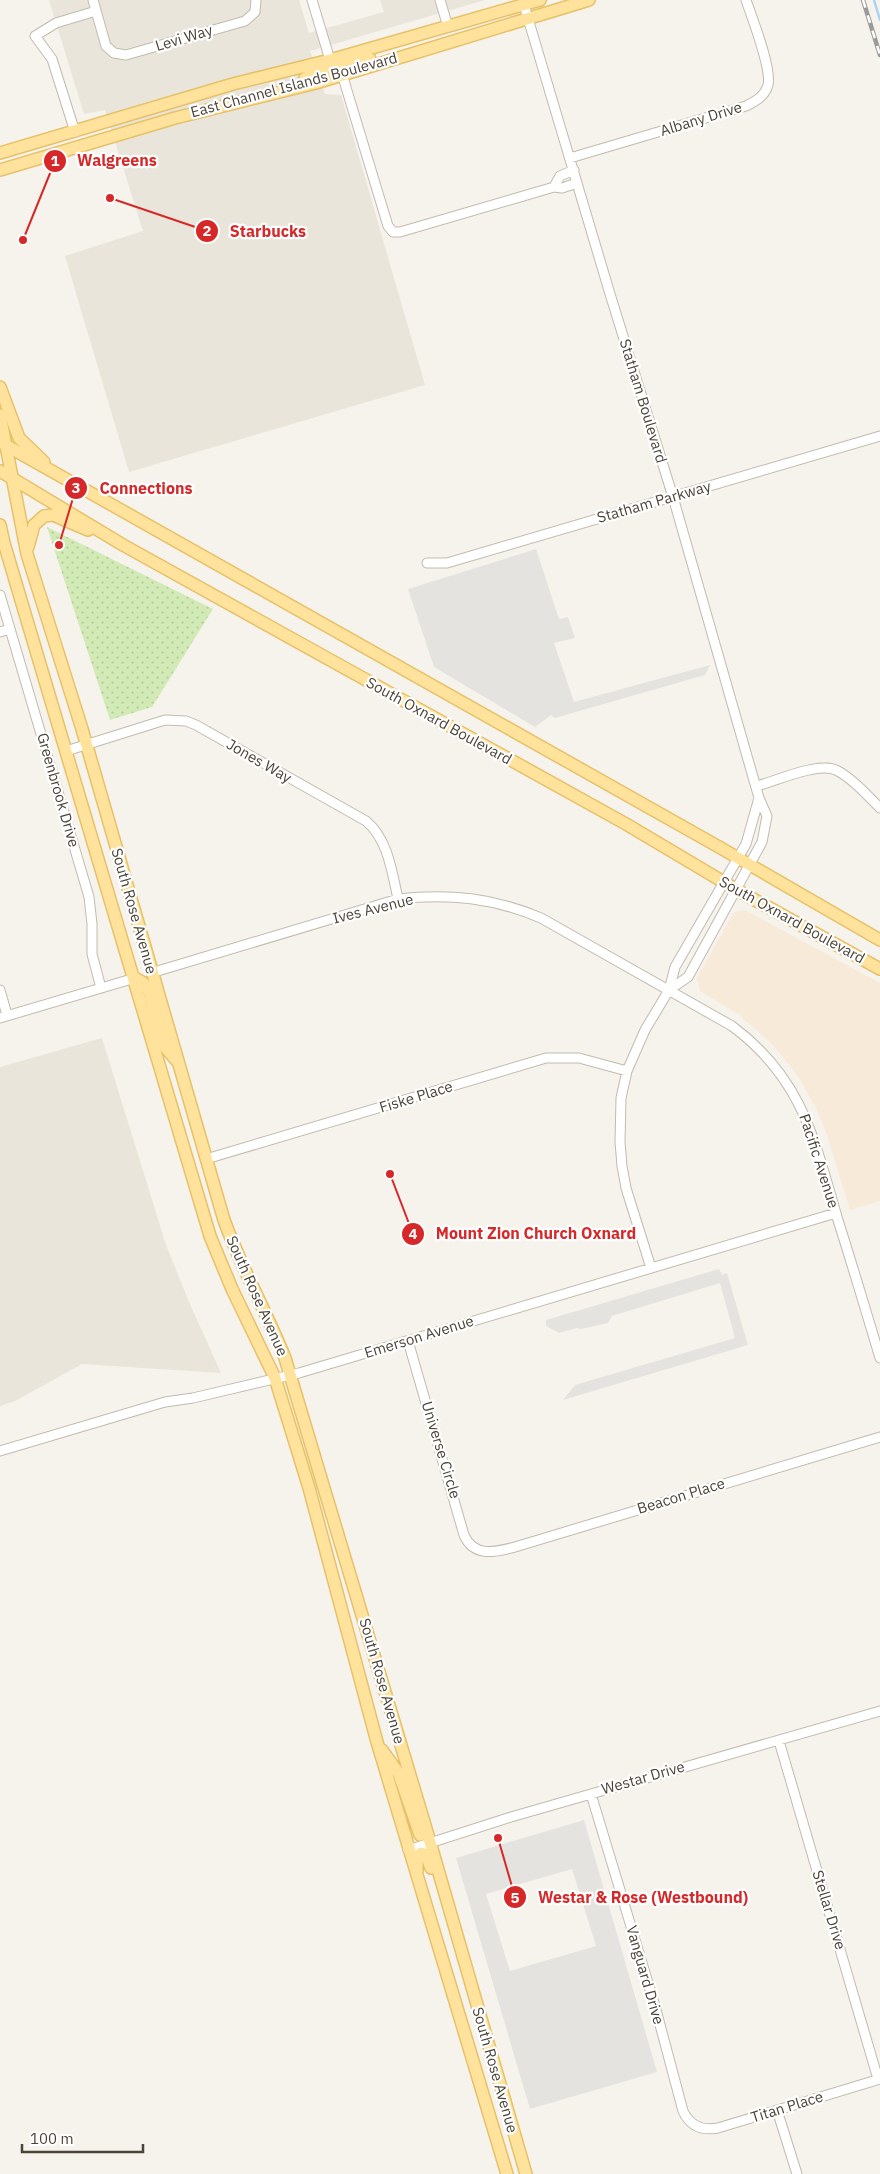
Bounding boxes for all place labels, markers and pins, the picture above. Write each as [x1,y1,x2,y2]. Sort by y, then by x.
callout: Walgreens [43,145,167,176]
callout: Starbucks [195,216,316,247]
callout: Connections [64,472,202,503]
callout: Mount Zion Church Oxnard [401,1218,646,1249]
callout: Westar & Rose (Westbound) [503,1882,758,1913]

